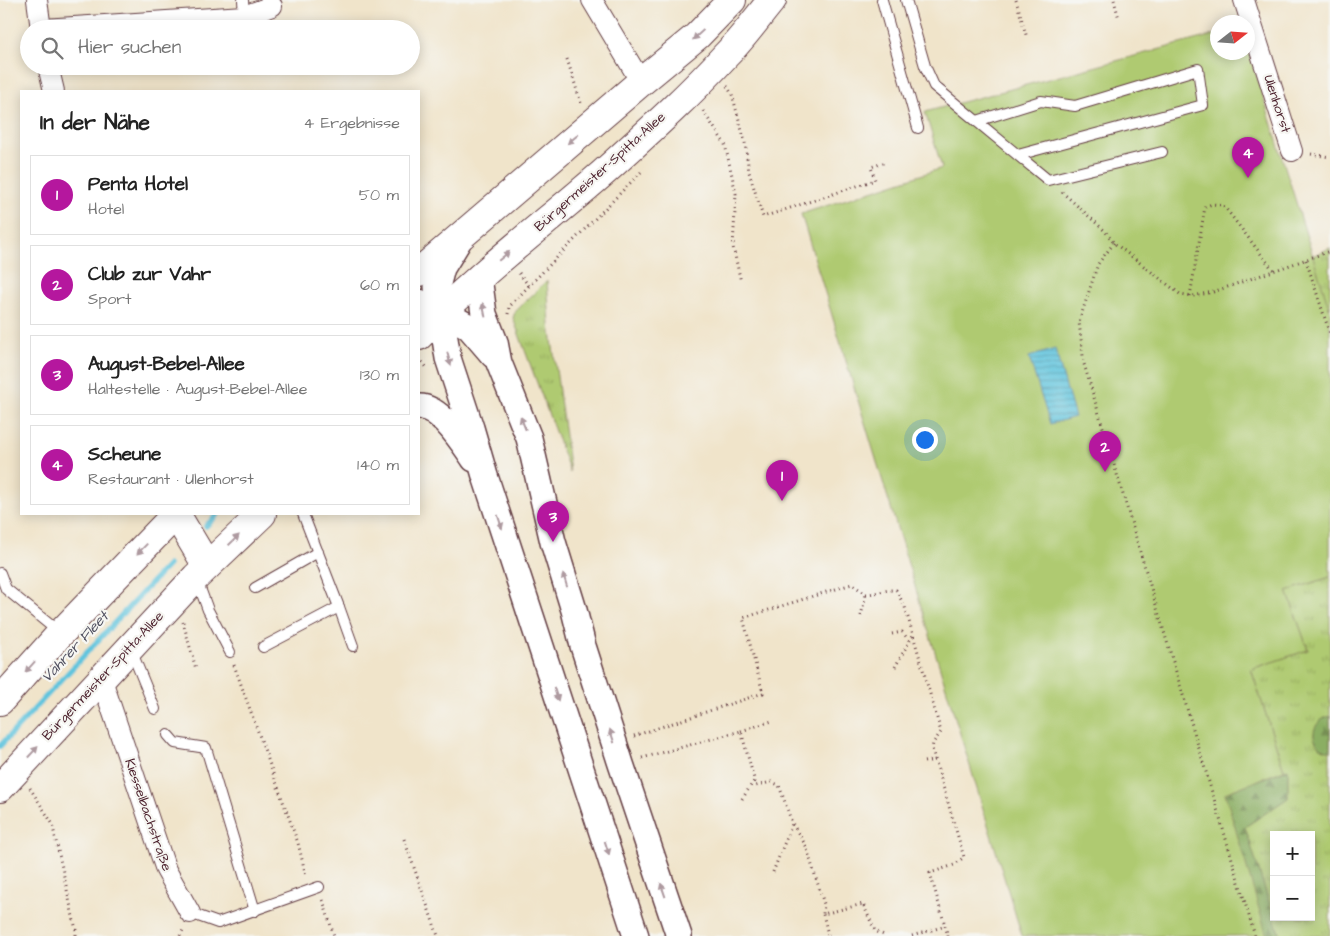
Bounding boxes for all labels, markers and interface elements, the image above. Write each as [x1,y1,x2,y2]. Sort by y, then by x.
north arrow [1210,15,1255,60]
search box [20,20,420,75]
one-way arrow [692,29,704,41]
icon: search [38,34,66,62]
text: Hier suchen [78,34,181,61]
street label: Ulenhorst [1258,72,1296,136]
street label: Bürgermeister-Spitta-Allee [530,107,670,236]
text: In der Nähe [40,108,150,137]
text: 4 Ergebnisse [303,112,400,134]
one-way arrow [567,134,580,145]
pin: 4 [1232,137,1264,178]
text: Penta Hotel [88,171,188,198]
text: 1 [56,184,58,206]
text: 50 m [359,184,399,206]
text: Hotel [88,198,124,220]
one-way arrow [498,250,511,261]
text: Club zur Vahr [88,261,211,288]
text: 2 [52,274,62,296]
text: 60 m [360,274,399,296]
text: Sport [88,288,131,310]
one-way arrow [480,303,488,318]
text: August-Bebel-Allee [88,351,245,378]
one-way arrow [445,352,453,367]
text: 3 [53,364,61,386]
text: 130 m [360,364,399,386]
text: Haltestelle · August-Bebel-Allee [88,378,307,400]
one-way arrow [519,416,527,431]
your location [912,427,938,453]
pin: 2 [1089,431,1121,472]
text: Scheune [88,441,161,468]
text: 4 [52,454,62,476]
text: 140 m [357,454,399,476]
pin: 1 [766,460,798,501]
text: Restaurant · Ulenhorst [88,468,254,490]
pin: 3 [537,501,569,542]
one-way arrow [497,515,504,530]
one-way arrow [228,534,240,546]
one-way arrow [136,543,148,555]
one-way arrow [560,573,568,588]
water label: Vahrer Fleet [37,605,115,687]
street label: Bürgermeister-Spitta-Allee [38,607,169,745]
one-way arrow [25,661,36,674]
one-way arrow [553,686,560,701]
one-way arrow [608,728,615,743]
one-way arrow [27,746,39,758]
street label: Kiesselbachstraße [119,756,177,874]
map controls [1270,831,1315,921]
button: + [1270,831,1315,876]
one-way arrow [604,840,611,855]
button: − [1270,876,1315,921]
one-way arrow [659,882,667,897]

